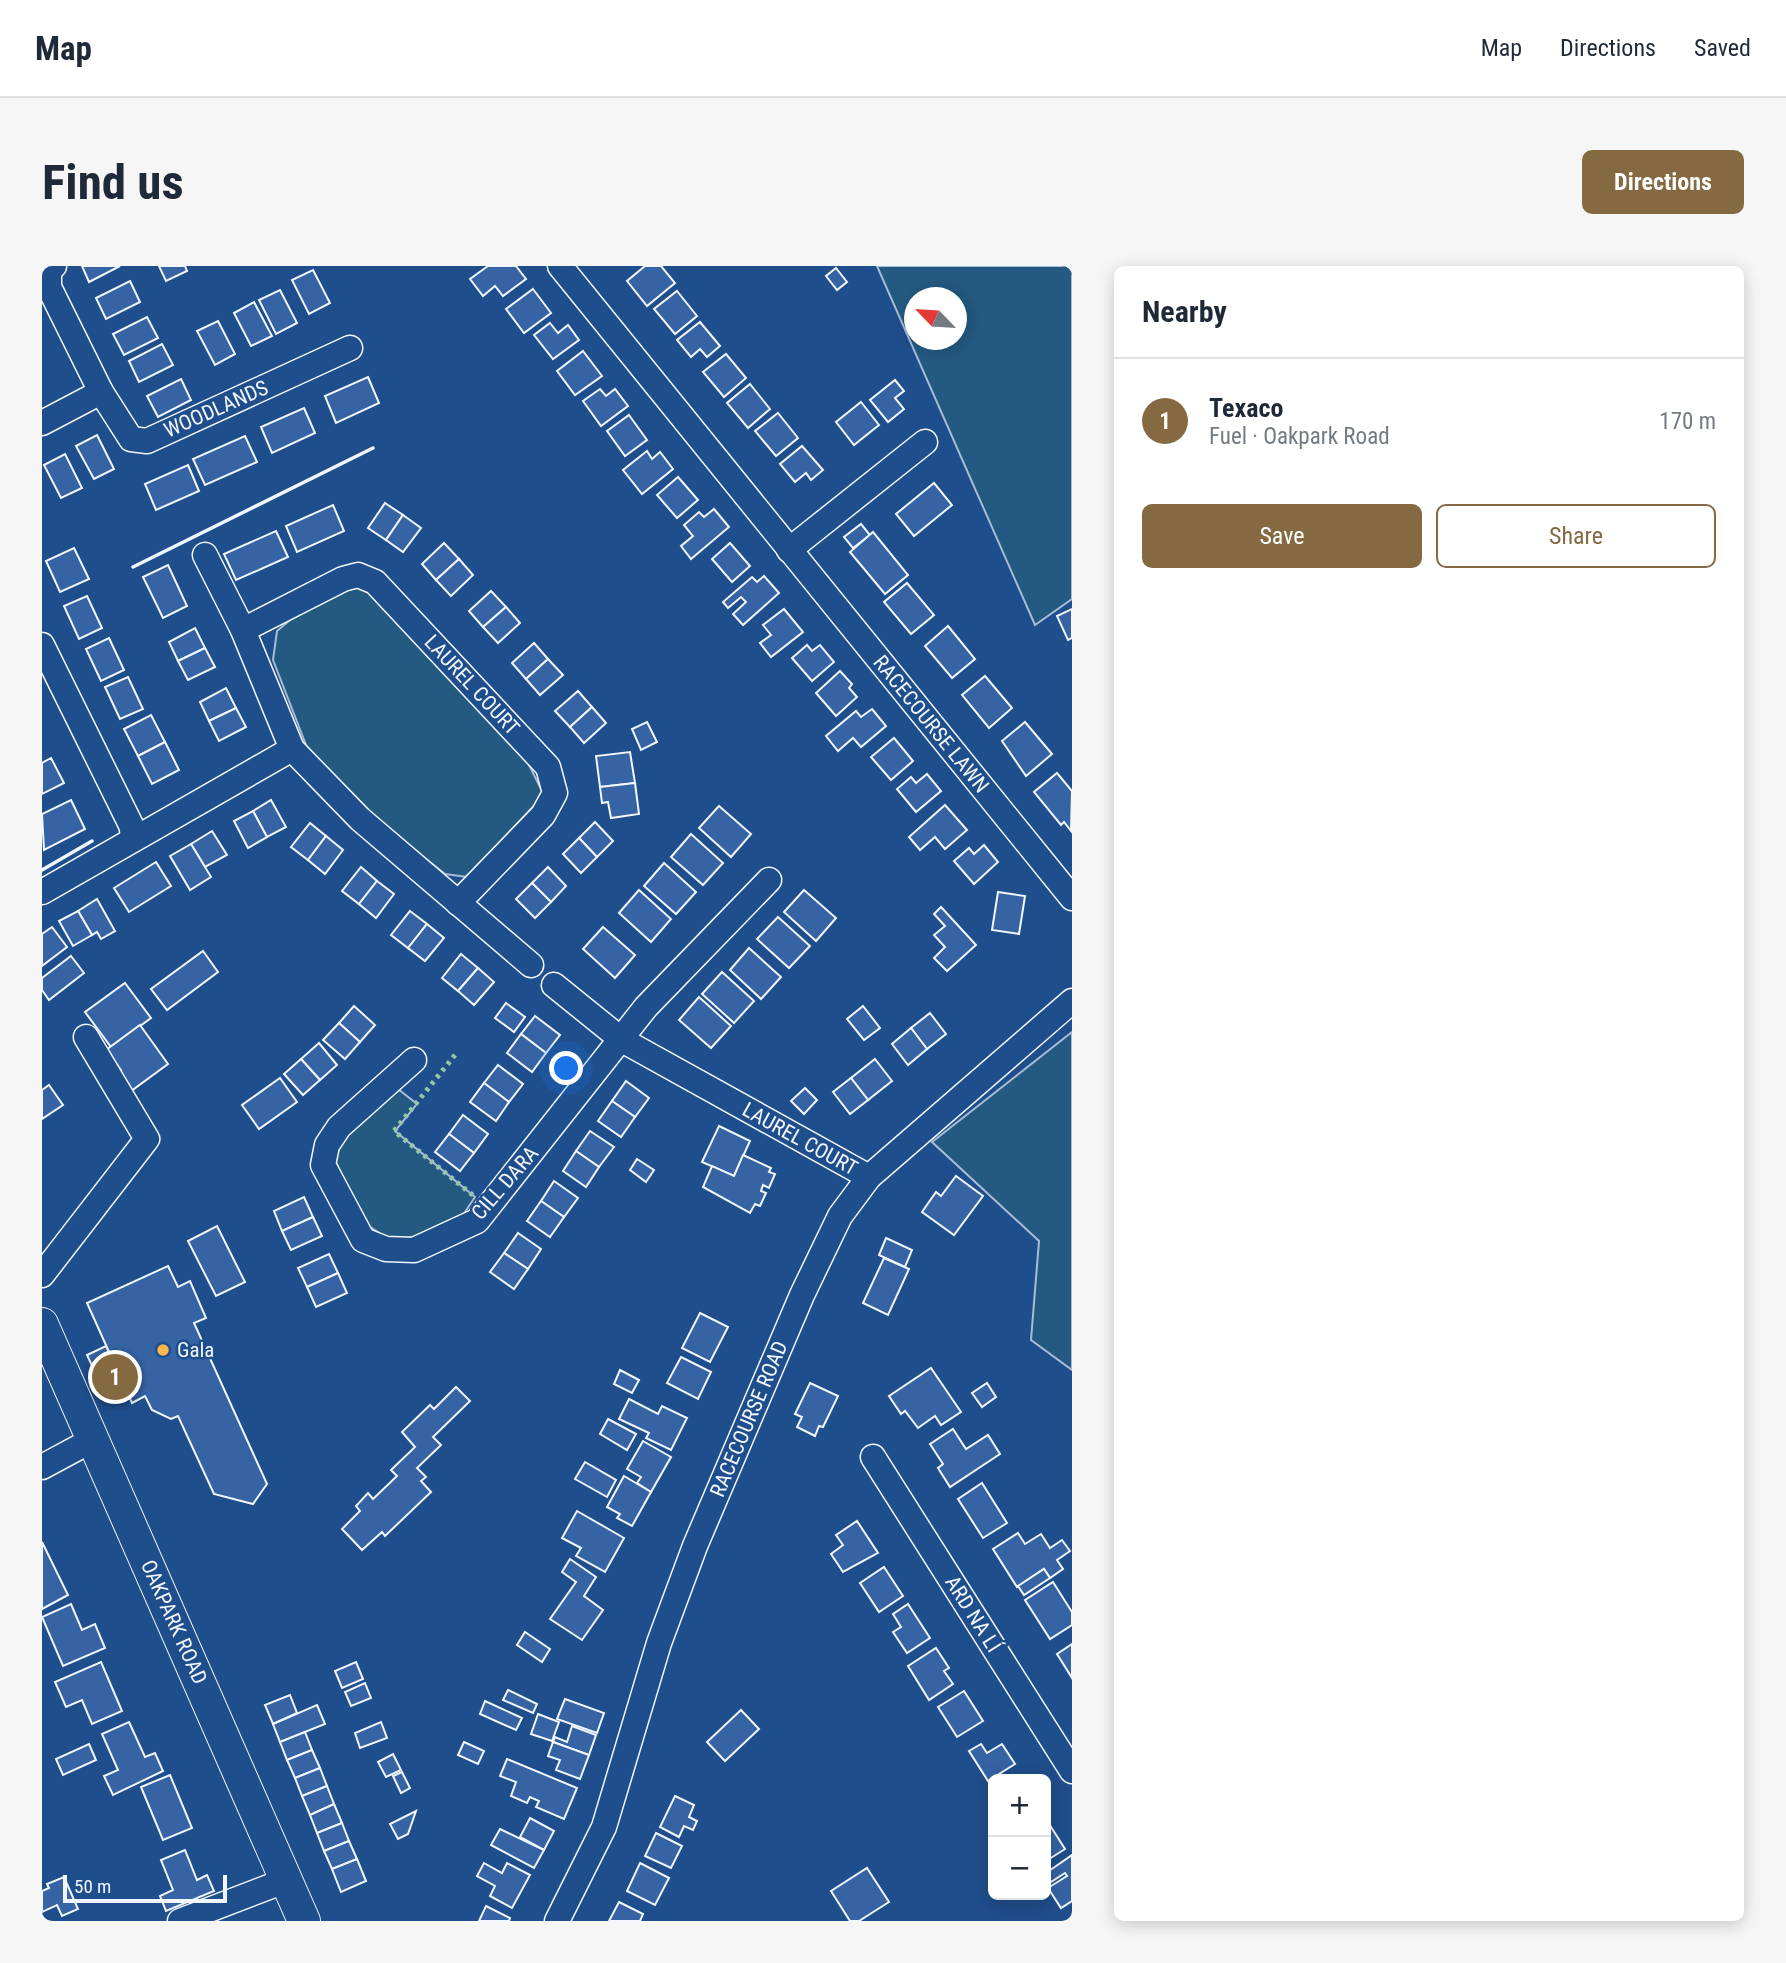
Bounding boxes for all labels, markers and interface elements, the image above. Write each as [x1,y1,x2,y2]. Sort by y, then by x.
text: Map [35,29,92,68]
text: Map [1481,34,1522,62]
text: Directions [1560,34,1656,62]
text: Saved [1694,34,1751,62]
button: Directions [1582,150,1744,214]
text: Find us [42,154,184,211]
north arrow [904,287,967,350]
text: Nearby [1142,294,1227,329]
street label: WOODLANDS [160,375,272,443]
text: Texaco [1209,393,1283,423]
text: 1 [1159,408,1171,435]
text: 170 m [1659,408,1716,435]
text: Fuel · Oakpark Road [1209,423,1390,450]
button: Save [1142,504,1422,568]
button: Share [1436,504,1716,568]
street label: LAUREL COURT [420,630,524,740]
street label: RACECOURSE LAWN [868,651,994,797]
your location [549,1051,583,1085]
street label: LAUREL COURT [738,1098,862,1181]
street label: CILL DARA [467,1142,543,1224]
place label: Gala [177,1338,214,1362]
street label: RACECOURSE ROAD [705,1338,793,1500]
marker: Gala [155,1342,171,1358]
pin: 1 [92,1351,138,1403]
street label: OAKPARK ROAD [136,1556,212,1688]
street label: ARD NA LÍ [940,1571,1006,1657]
map controls [988,1774,1051,1900]
button: + [988,1774,1051,1837]
button: − [988,1837,1051,1900]
scale bar [63,1872,228,1904]
text: 50 m [74,1875,111,1898]

